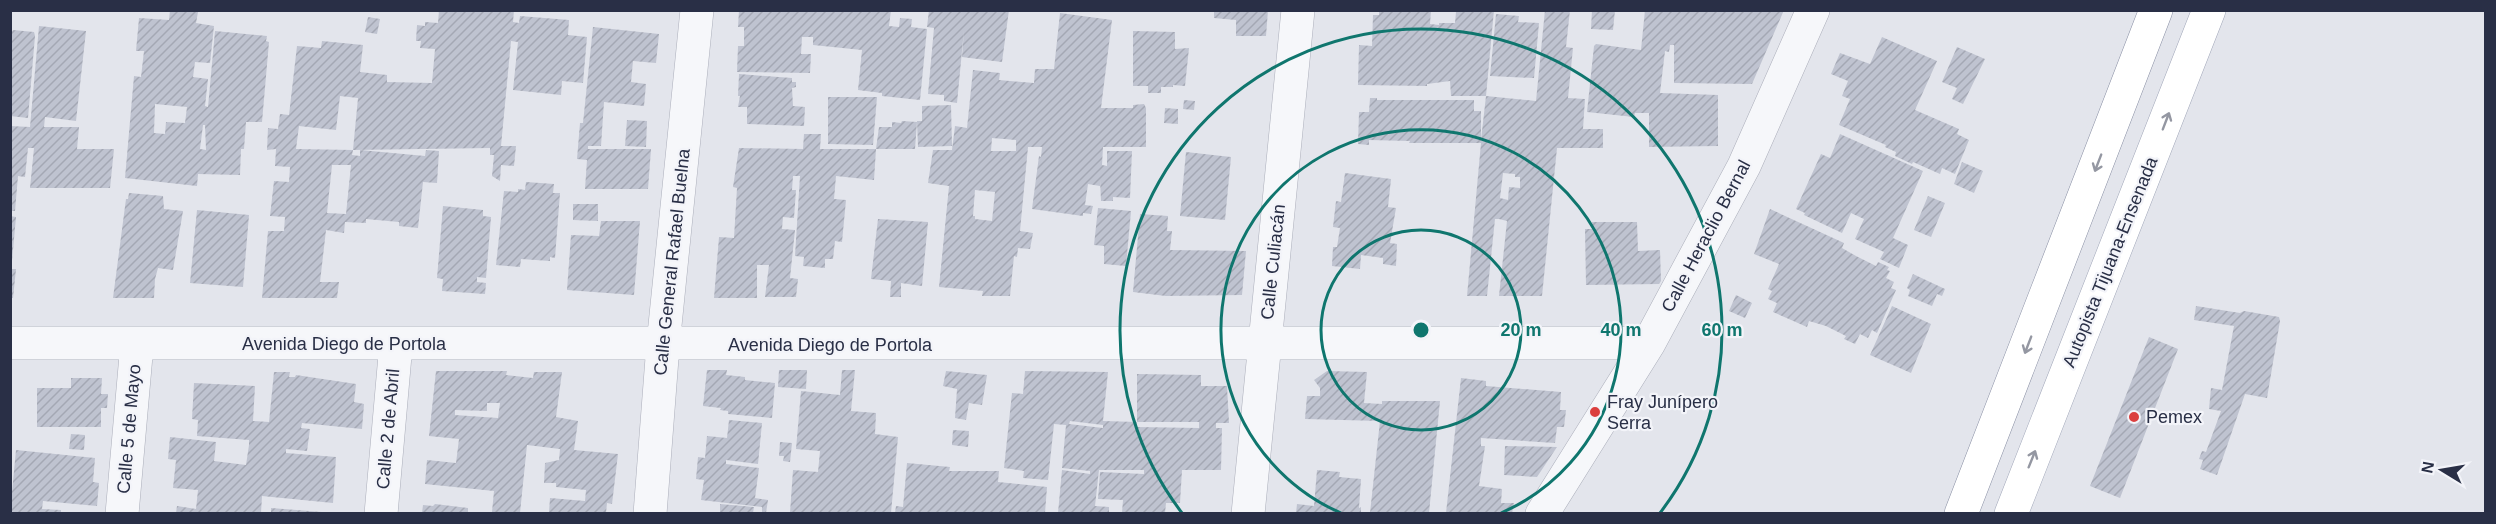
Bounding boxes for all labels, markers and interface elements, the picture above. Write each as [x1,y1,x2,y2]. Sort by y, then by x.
one-way arrow [2161,113,2172,131]
street label: Calle General Rafael Buelna [650,147,694,376]
street label: Autopista Tijuana-Ensenada [2059,153,2162,370]
one-way arrow [2091,153,2102,172]
street label: Calle Heraclio Bernal [1657,157,1755,315]
street label: Calle Culiacán [1257,203,1289,321]
centre of rings [1411,320,1431,340]
text: 20 m [1500,320,1542,340]
text: 40 m [1600,320,1642,340]
text: 60 m [1701,320,1743,340]
street label: Avenida Diego de Portola [242,334,447,354]
street label: Avenida Diego de Portola [728,335,933,355]
one-way arrow [2022,335,2033,354]
street label: Calle 5 de Mayo [113,363,145,495]
street label: Calle 2 de Abril [373,368,403,490]
place label: Fray Junípero Serra [1607,392,1718,433]
marker: Fray Junípero Serra [1588,405,1602,419]
place label: Pemex [2146,407,2202,427]
marker: Pemex [2127,410,2141,424]
north arrow [2412,440,2472,500]
one-way arrow [2027,450,2038,469]
text: N [2418,460,2437,475]

